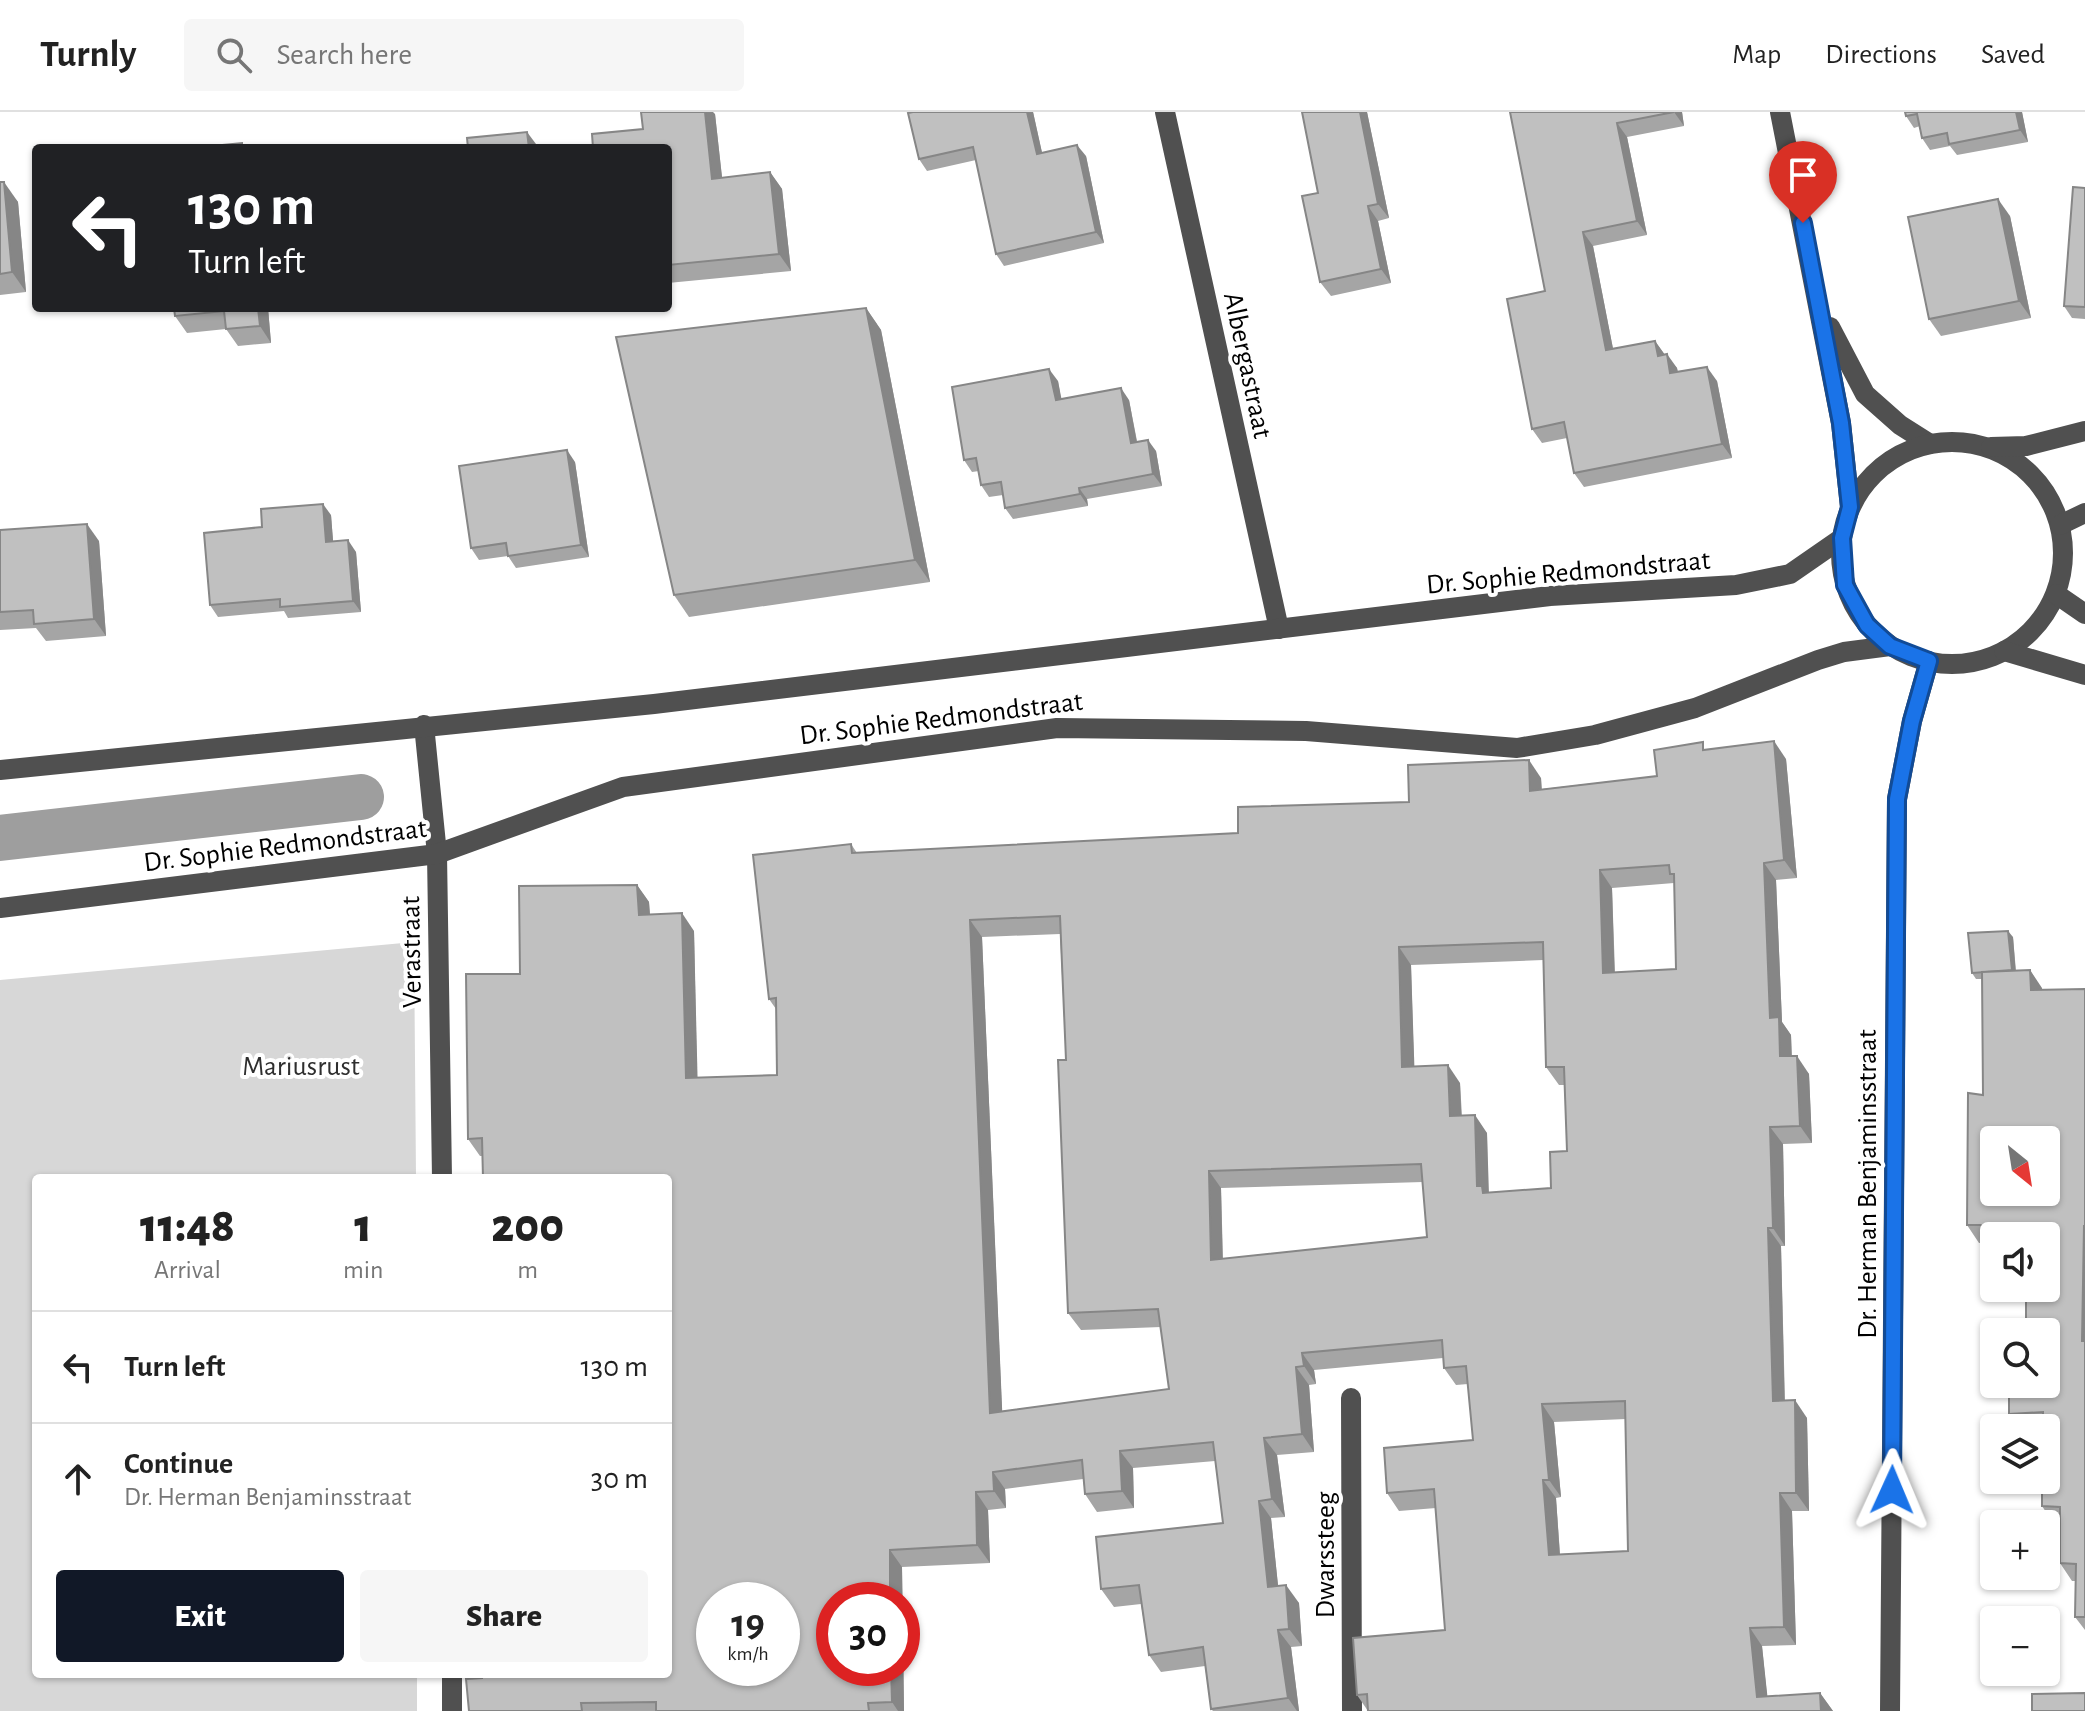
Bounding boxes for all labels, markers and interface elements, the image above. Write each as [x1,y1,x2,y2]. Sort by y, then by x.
search box [184,19,744,91]
icon: search [212,33,256,77]
text: Turnly [40,36,136,74]
text: Search here [276,40,412,70]
text: Map [1732,41,1781,69]
text: Directions [1825,41,1937,69]
text: Saved [1981,41,2045,69]
pin [1769,141,1837,223]
icon: arrive [1781,153,1825,197]
icon: left [56,176,160,280]
text: 130 m [188,179,315,235]
text: Turn left [188,244,305,280]
street label: Albergastraat [1218,290,1276,441]
street label: Dr. Sophie Redmondstraat [1425,547,1711,599]
street label: Dr. Sophie Redmondstraat [798,688,1084,750]
street label: Dr. Sophie Redmondstraat [142,815,428,877]
street label: Verastraat [397,896,427,1008]
street label: Dr. Herman Benjaminsstraat [1854,1029,1882,1339]
park label: Mariusrust [242,1053,360,1081]
north arrow [1980,1126,2060,1206]
map controls [1980,1126,2060,1686]
text: 11:48 [140,1203,235,1251]
text: 1 [354,1203,372,1251]
text: 200 [491,1203,564,1251]
button: sound [1980,1222,2060,1302]
text: Arrival [154,1257,221,1283]
text: min [343,1257,383,1283]
text: m [517,1257,538,1283]
button: search [1980,1318,2060,1398]
icon: left [56,1345,100,1389]
text: Turn left [124,1352,225,1382]
text: 130 m [581,1352,648,1382]
button: layers [1980,1414,2060,1494]
position arrow [1850,1448,1934,1532]
text: Continue [124,1449,233,1479]
icon: ahead [56,1457,100,1501]
text: 30 m [591,1464,648,1494]
text: Dr. Herman Benjaminsstraat [124,1484,411,1510]
street label: Dwarssteeg [1312,1491,1340,1618]
button: + [1980,1510,2060,1590]
button: Exit [56,1570,344,1662]
button: Share [360,1570,648,1662]
speed limit sign: 30 [816,1582,920,1686]
text: 19 [731,1604,765,1644]
button: − [1980,1606,2060,1686]
text: km/h [727,1644,769,1664]

